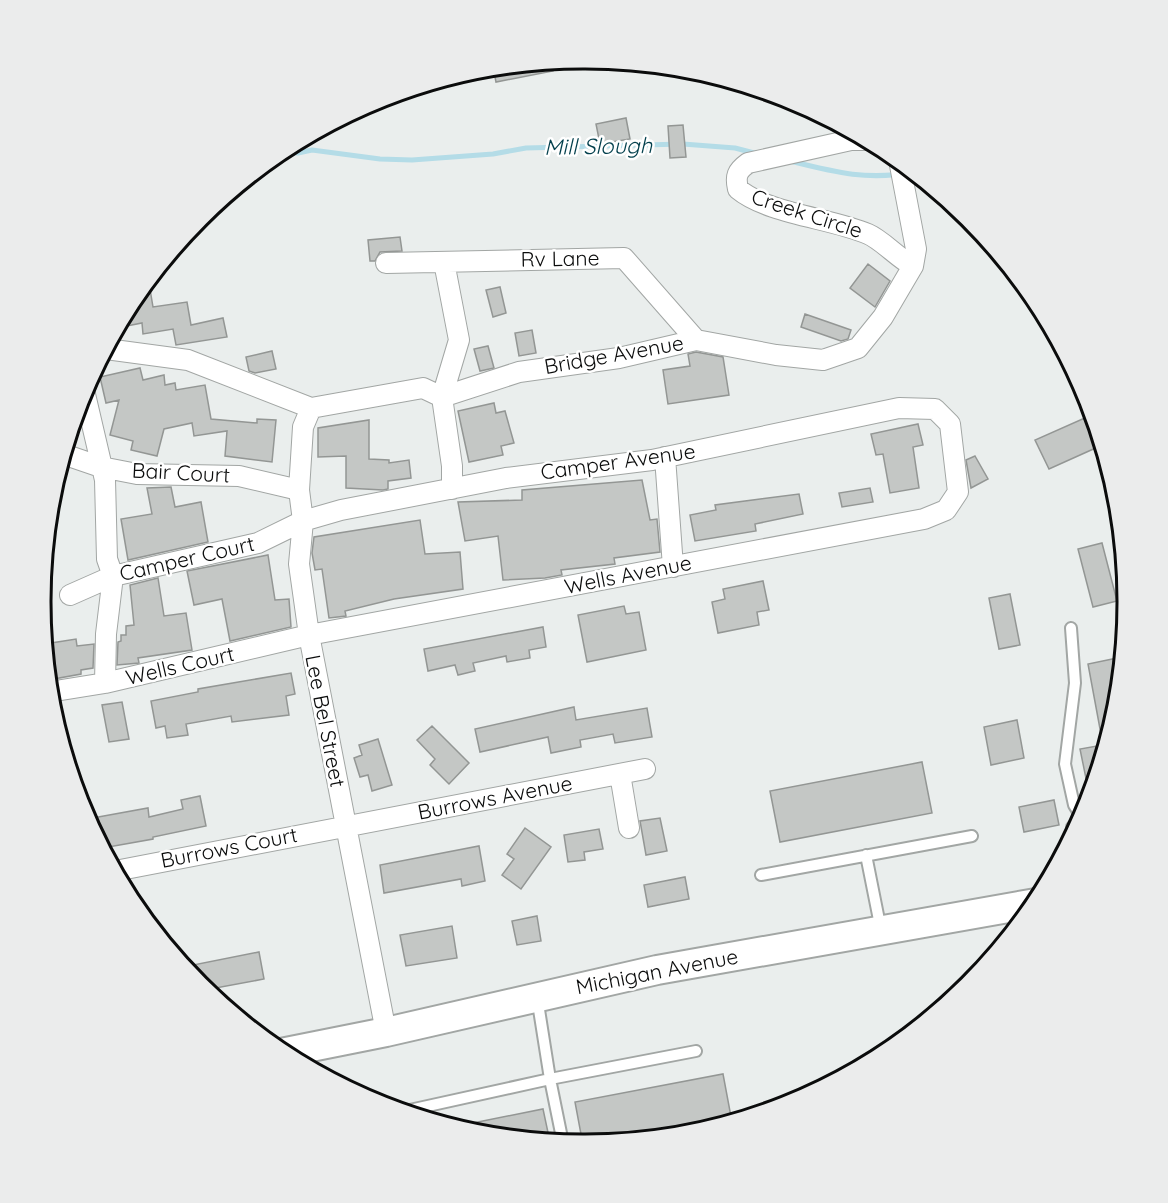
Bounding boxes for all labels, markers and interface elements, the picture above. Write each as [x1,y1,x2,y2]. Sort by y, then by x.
water label: Mill Slough [544,131,653,161]
street label: Creek Circle [748,183,866,243]
street label: Rv Lane [520,244,600,272]
street label: Bridge Avenue [542,329,686,379]
street label: Camper Avenue [539,437,697,485]
street label: Bair Court [131,456,231,488]
street label: Camper Court [117,530,257,586]
street label: Wells Avenue [562,549,694,599]
street label: Wells Court [123,640,237,690]
street label: Lee Bel Street [300,653,352,789]
street label: Burrows Avenue [415,769,574,825]
street label: Burrows Court [158,821,299,873]
street label: Michigan Avenue [574,943,740,999]

